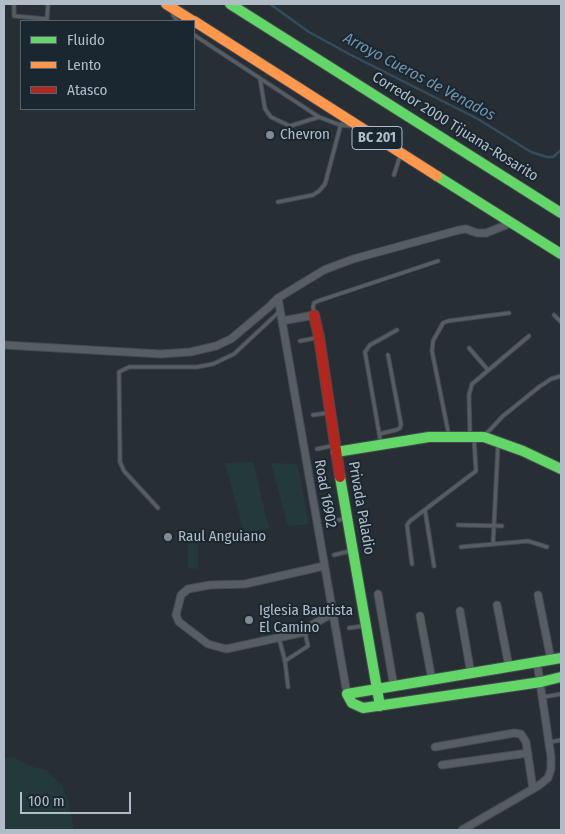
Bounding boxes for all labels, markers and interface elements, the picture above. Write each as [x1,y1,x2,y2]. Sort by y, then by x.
legend [20,20,195,110]
water label: Arroyo Cueros de Venados [340,29,498,125]
text: Fluido [67,31,105,49]
text: Lento [67,56,101,74]
street label: Corredor 2000 Tijuana-Rosarito [369,68,541,186]
text: Atasco [67,81,107,99]
place label: Chevron [280,126,330,144]
road number: BC 201 [352,126,402,150]
marker: Chevron [264,129,276,141]
street label: Road 16902 [310,458,340,530]
street label: Privada Paladio [344,460,378,556]
place label: Raul Anguiano [178,528,266,546]
marker: Raul Anguiano [162,531,174,543]
place label: Iglesia Bautista El Camino [259,602,353,637]
marker: Iglesia Bautista El Camino [243,614,255,626]
scale bar [22,782,134,814]
text: 100 m [28,792,65,810]

